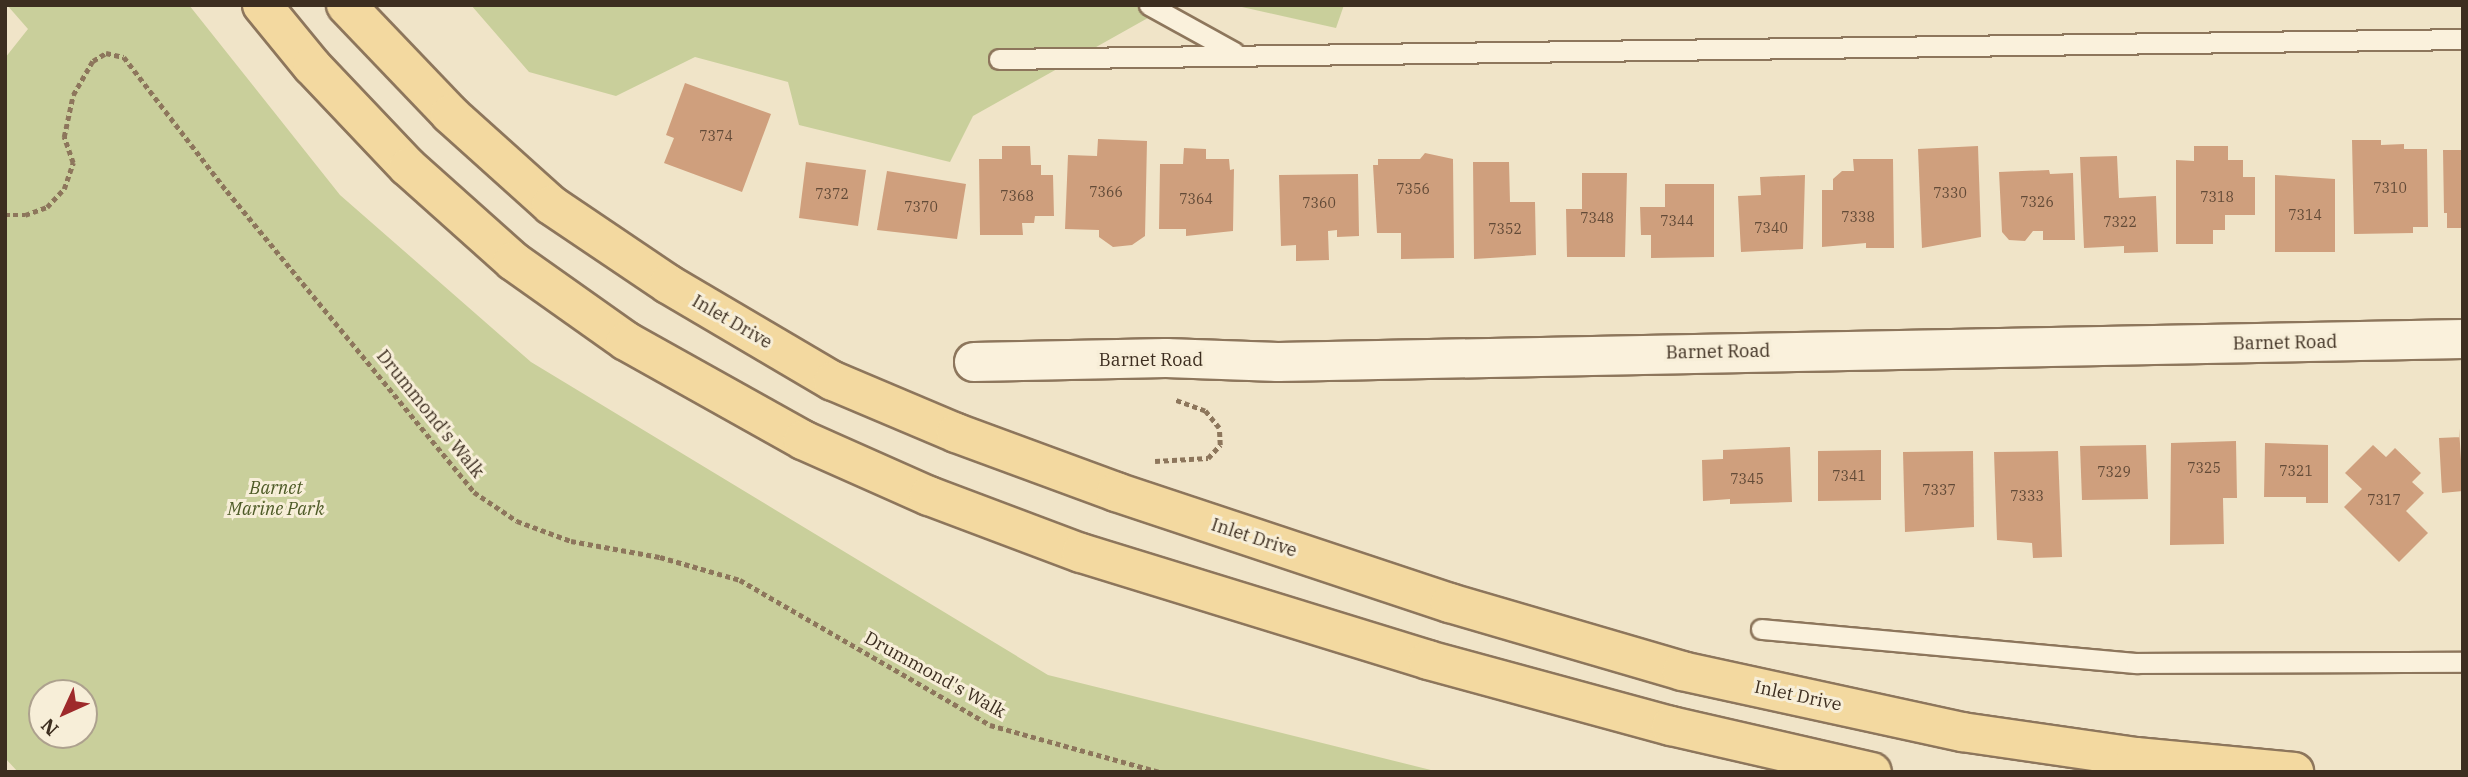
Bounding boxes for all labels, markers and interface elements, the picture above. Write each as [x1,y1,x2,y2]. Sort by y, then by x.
house number: 7374 [699,128,733,144]
house number: 7310 [2373,180,2407,196]
house number: 7356 [1396,181,1430,197]
house number: 7366 [1089,184,1123,200]
house number: 7330 [1933,185,1967,201]
house number: 7372 [815,186,849,202]
house number: 7368 [1000,188,1034,204]
house number: 7318 [2200,189,2234,205]
house number: 7364 [1179,191,1213,207]
house number: 7326 [2020,194,2054,210]
house number: 7360 [1302,195,1336,211]
house number: 7370 [904,199,938,215]
house number: 7314 [2288,207,2322,223]
house number: 7338 [1841,209,1875,225]
house number: 7348 [1580,210,1614,226]
house number: 7344 [1660,213,1694,229]
house number: 7322 [2103,214,2137,230]
house number: 7340 [1754,220,1788,236]
house number: 7352 [1488,221,1522,237]
street label: Inlet Drive [688,290,776,354]
street label: Barnet Road [2233,331,2337,355]
street label: Barnet Road [1666,340,1770,364]
street label: Drummond's Walk [372,346,488,482]
street label: Barnet Road [1099,349,1203,371]
house number: 7325 [2187,460,2221,476]
house number: 7321 [2279,463,2313,479]
house number: 7329 [2097,464,2131,480]
house number: 7341 [1832,468,1866,484]
house number: 7345 [1730,471,1764,487]
park label: Barnet Marine Park [227,478,325,520]
house number: 7337 [1922,482,1956,498]
house number: 7333 [2010,488,2044,504]
house number: 7317 [2367,492,2401,508]
street label: Inlet Drive [1208,514,1300,562]
street label: Drummond's Walk [860,627,1010,723]
street label: Inlet Drive [1752,676,1844,716]
north arrow [28,679,98,749]
text: N [36,714,63,741]

